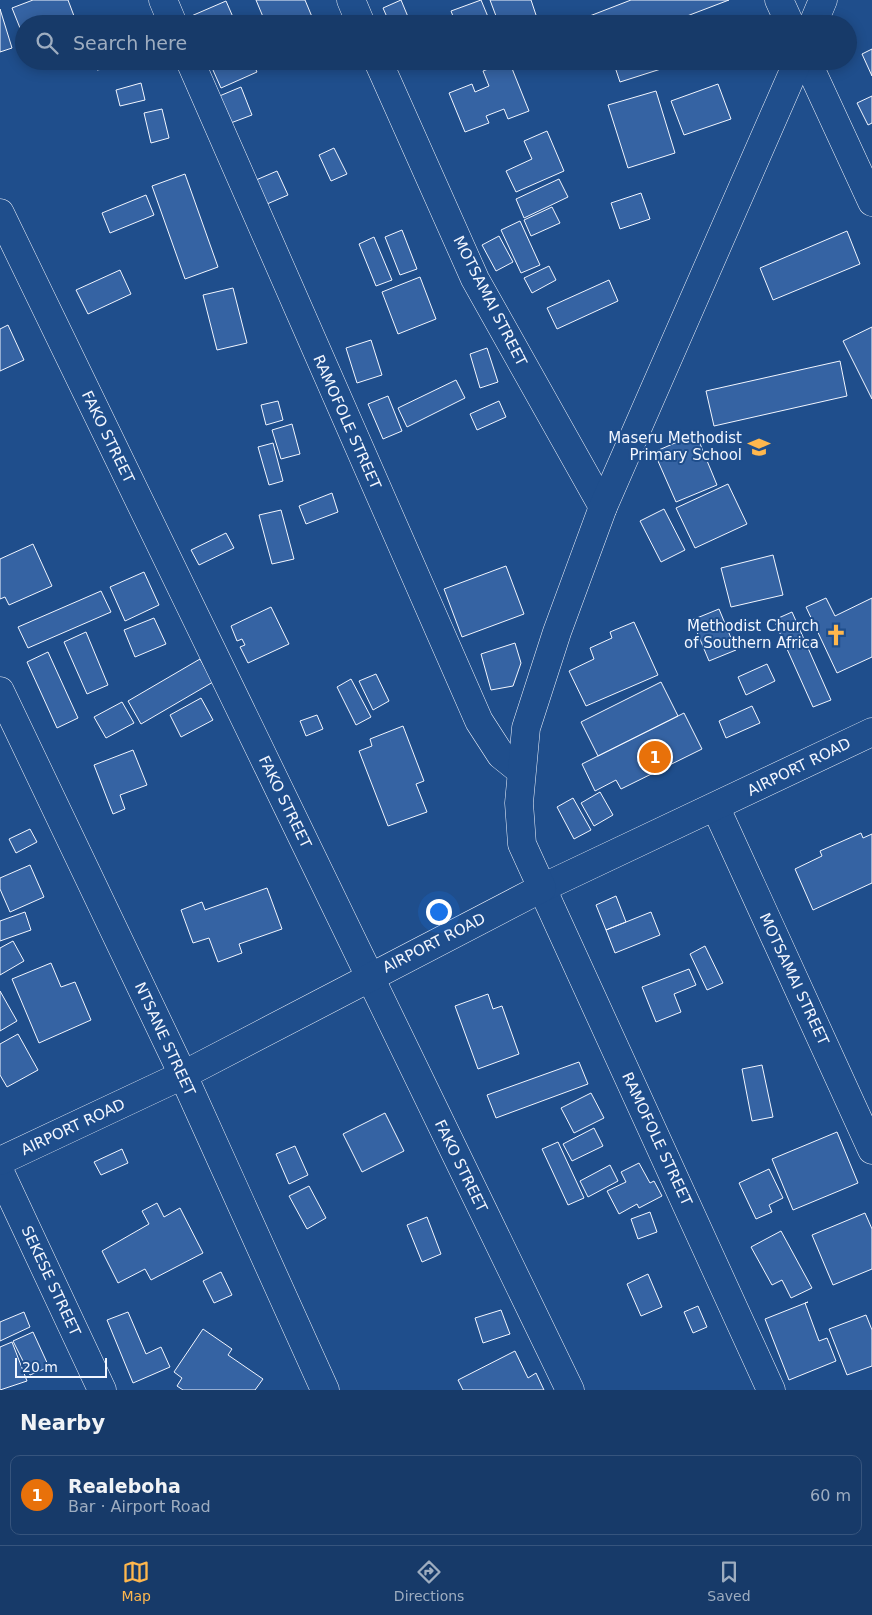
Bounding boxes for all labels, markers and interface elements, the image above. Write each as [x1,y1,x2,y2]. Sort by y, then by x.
search box [15,15,857,70]
icon: search [33,29,61,57]
text: Search here [73,32,187,54]
street label: MOTSAMAI STREET [449,233,531,370]
street label: RAMOFOLE STREET [309,352,385,493]
street label: FAKO STREET [78,388,138,487]
place label: Maseru Methodist Primary School [608,429,742,464]
school or university icon: Maseru Methodist Primary School [746,434,772,460]
place label: Methodist Church of Southern Africa [684,617,819,652]
church icon: Methodist Church of Southern Africa [823,622,849,648]
street label: AIRPORT ROAD [744,734,854,800]
pin: 1 [639,738,671,776]
street label: FAKO STREET [255,753,315,852]
your location [426,899,452,925]
street label: AIRPORT ROAD [380,909,488,977]
street label: MOTSAMAI STREET [756,910,833,1049]
street label: NTSANE STREET [131,979,200,1099]
street label: RAMOFOLE STREET [618,1069,696,1209]
street label: AIRPORT ROAD [18,1095,128,1159]
street label: FAKO STREET [431,1117,491,1216]
street label: SEKESE STREET [18,1223,85,1340]
scale bar [15,1355,108,1378]
text: 20 m [22,1359,58,1375]
text: Nearby [20,1411,105,1435]
text: Realeboha [68,1475,181,1497]
text: 1 [31,1486,43,1505]
text: 60 m [810,1486,851,1505]
text: Bar · Airport Road [68,1497,211,1516]
tab: Map [121,1558,151,1604]
tab: Directions [394,1558,464,1604]
tab: Saved [707,1558,751,1604]

